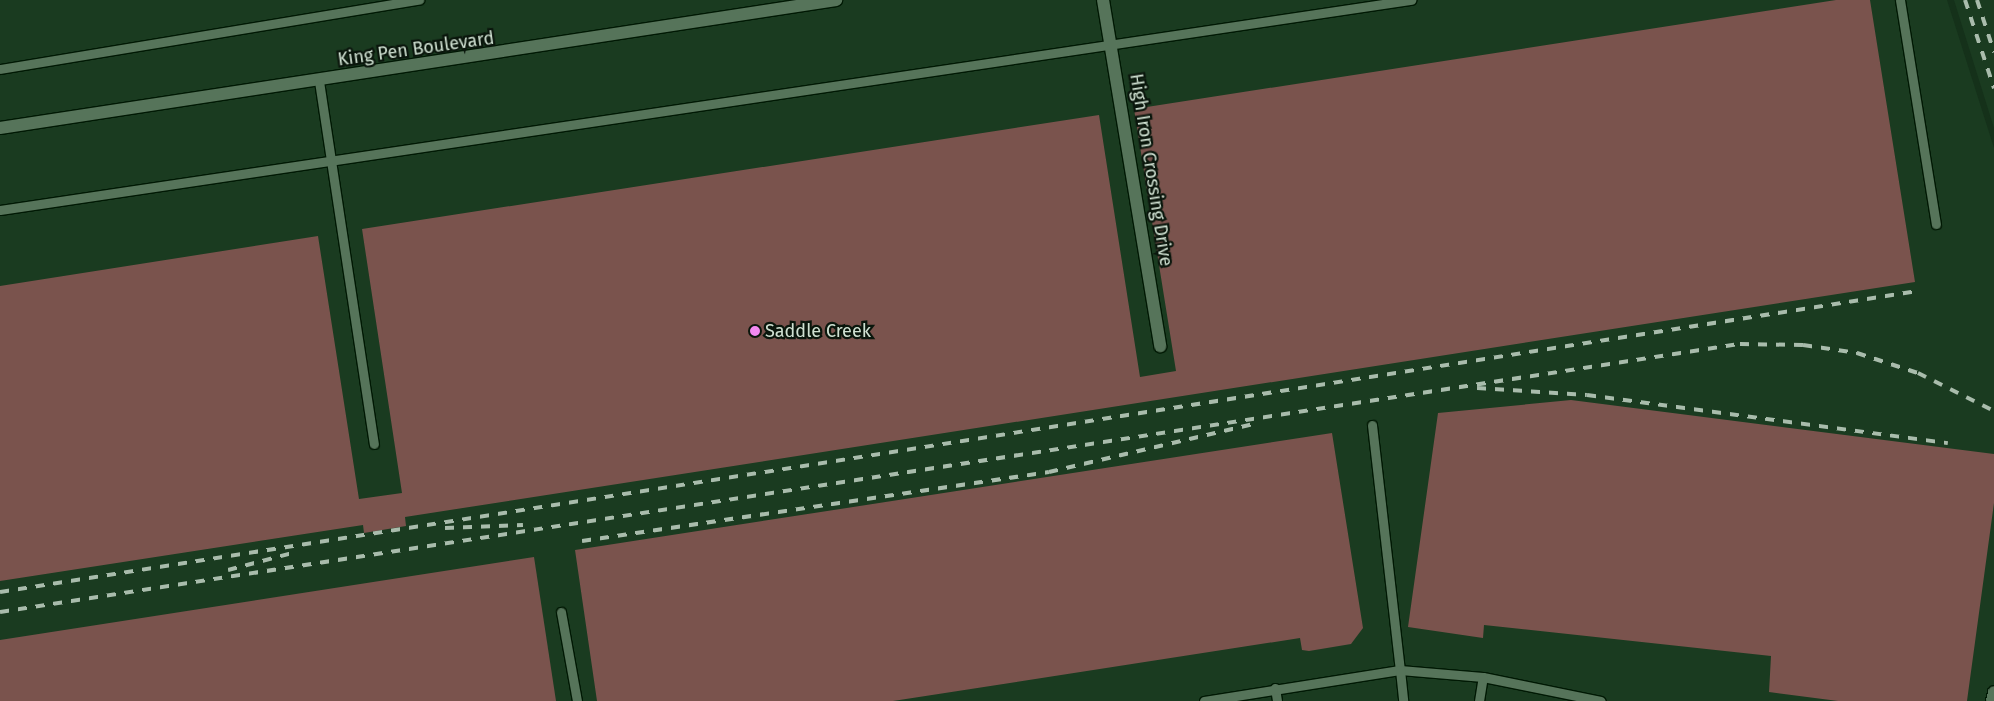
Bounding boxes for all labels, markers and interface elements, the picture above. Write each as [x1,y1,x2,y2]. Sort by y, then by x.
street label: King Pen Boulevard [336,27,496,71]
street label: High Iron Crossing Drive [1125,72,1177,268]
place label: Saddle Creek [765,320,871,342]
marker: Saddle Creek [749,325,761,337]

